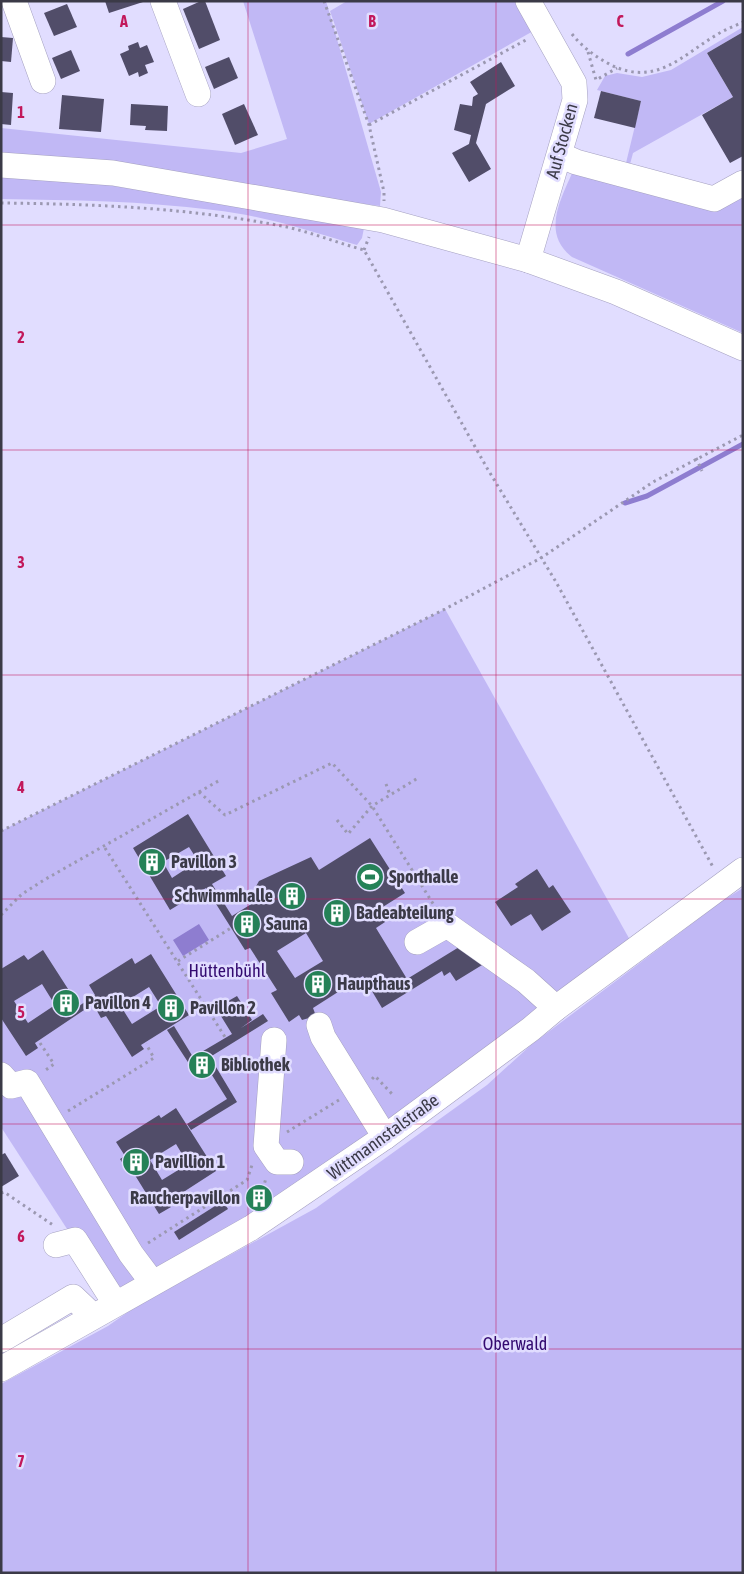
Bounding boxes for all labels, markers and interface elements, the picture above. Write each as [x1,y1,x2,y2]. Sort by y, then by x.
text: A [119,12,128,30]
text: B [368,12,376,30]
text: C [616,12,624,30]
street label: Auf Stocken [541,101,582,181]
text: 1 [17,103,25,121]
text: 2 [17,328,25,346]
text: 3 [17,553,25,571]
text: 4 [16,778,25,796]
building icon: Pavillon 3 [137,847,167,877]
place label: Pavillon 3 [171,851,237,872]
sports icon: Sporthalle [355,862,385,892]
place label: Sporthalle [389,866,459,887]
building icon: Schwimmhalle [277,881,307,911]
place label: Schwimmhalle [175,885,273,906]
building icon: Badeabteilung [322,898,352,928]
place label: Badeabteilung [356,902,454,923]
building icon: Sauna [232,909,262,939]
place label: Sauna [266,913,308,934]
park label: Hüttenbühl [189,960,266,981]
building icon: Haupthaus [303,969,333,999]
place label: Haupthaus [337,973,411,994]
building icon: Pavillon 4 [51,988,81,1018]
place label: Pavillon 4 [85,992,151,1013]
building icon: Pavillon 2 [156,993,186,1023]
place label: Pavillon 2 [190,997,256,1018]
text: 5 [17,1003,25,1021]
building icon: Bibliothek [187,1050,217,1080]
place label: Bibliothek [221,1054,291,1075]
street label: Wittmannstalstraße [323,1089,442,1184]
building icon: Pavillion 1 [121,1147,151,1177]
place label: Pavillion 1 [155,1151,225,1172]
building icon: Raucherpavillon [244,1183,274,1213]
place label: Raucherpavillon [130,1187,240,1208]
text: 6 [17,1227,25,1245]
park label: Oberwald [483,1333,547,1354]
text: 7 [17,1452,25,1470]

